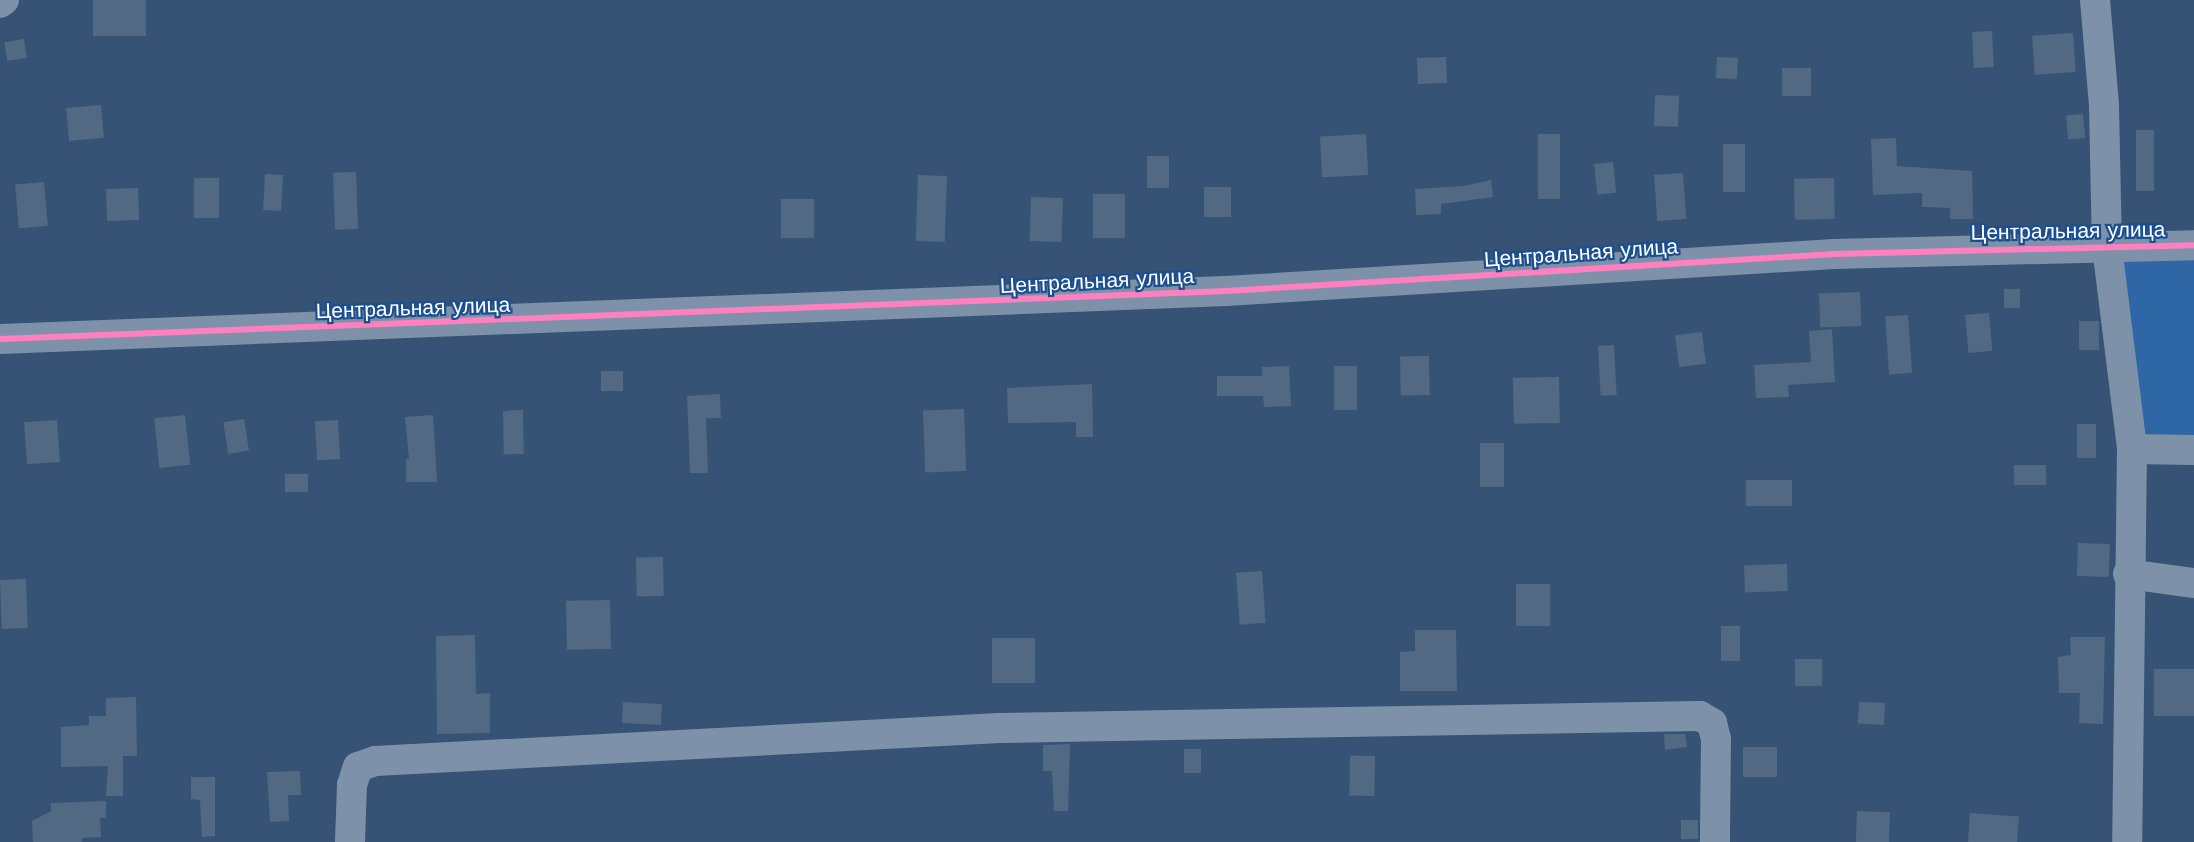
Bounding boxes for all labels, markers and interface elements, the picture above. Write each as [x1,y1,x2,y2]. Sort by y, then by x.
street label: Центральная улица [1971,217,2165,245]
street label: Центральная улица [1483,234,1679,272]
street label: Центральная улица [999,263,1195,299]
street label: Центральная улица [315,292,511,324]

